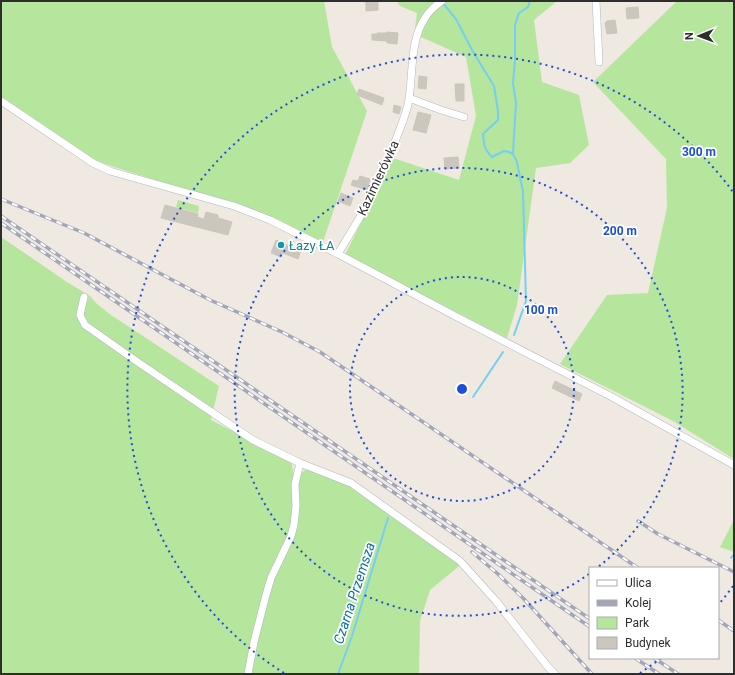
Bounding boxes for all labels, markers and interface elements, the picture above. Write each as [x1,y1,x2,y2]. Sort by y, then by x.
north arrow [679,16,719,56]
text: N [683,32,696,40]
street label: Kazimierówka [354,138,402,218]
text: 300 m [682,145,716,159]
text: 200 m [603,224,637,238]
place label: Łazy ŁA [289,238,335,253]
marker: Łazy ŁA [276,240,286,250]
text: 100 m [524,303,558,317]
centre of rings [455,382,469,396]
water label: Czarna Przemsza [330,540,378,646]
legend [589,567,719,659]
text: Ulica [625,576,651,590]
text: Kolej [625,596,651,610]
text: Park [625,616,650,630]
text: Budynek [625,636,672,650]

